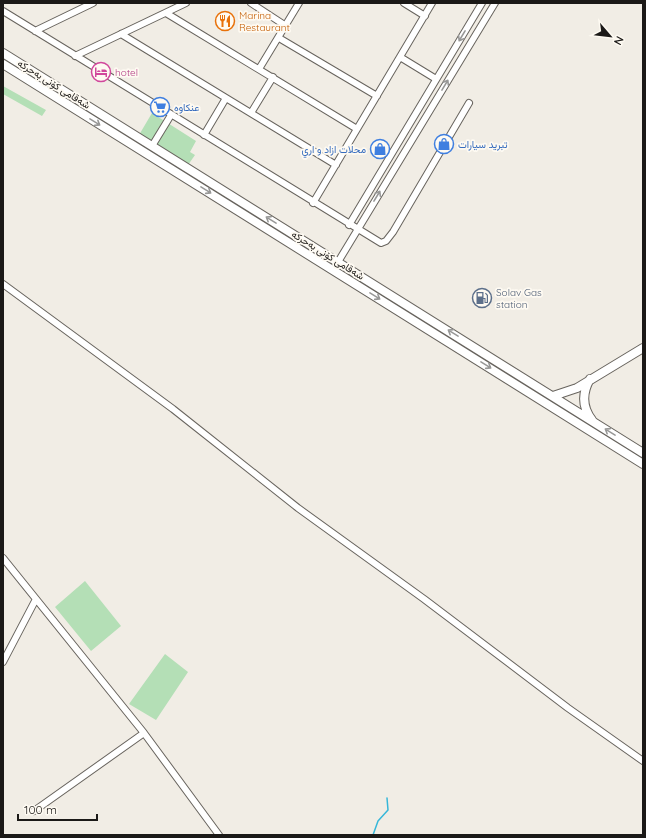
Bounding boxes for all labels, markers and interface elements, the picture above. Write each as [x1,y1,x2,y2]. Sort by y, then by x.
place label: Marina Restaurant [239,9,291,34]
restaurant icon: Marina Restaurant [214,10,236,32]
north arrow [590,16,630,56]
one-way arrow [458,30,466,41]
text: N [611,34,627,48]
street label: شەقامی کۆنی بەحرکە [15,56,93,112]
hotel icon: hotel [90,61,112,83]
place label: hotel [115,66,138,79]
one-way arrow [441,79,449,91]
supermarket icon: عنكاوه [149,96,171,118]
place label: عنكاوه [174,101,199,114]
one-way arrow [89,118,101,126]
shop icon: تبريد سيارات [433,133,455,155]
shop icon: محلات ازاد و اري [369,138,391,160]
place label: تبريد سيارات [458,138,508,151]
place label: محلات ازاد و اري [301,143,366,158]
one-way arrow [200,187,212,195]
one-way arrow [374,190,382,202]
one-way arrow [266,216,277,224]
street label: شەقامی کۆنی بەحرکە [289,227,367,283]
place label: Solav Gas station [496,286,542,311]
fuel station icon: Solav Gas station [471,287,493,309]
one-way arrow [369,293,381,301]
one-way arrow [448,329,459,337]
one-way arrow [480,361,491,369]
one-way arrow [604,428,616,436]
scale bar [18,796,97,822]
text: 100 m [24,802,57,817]

